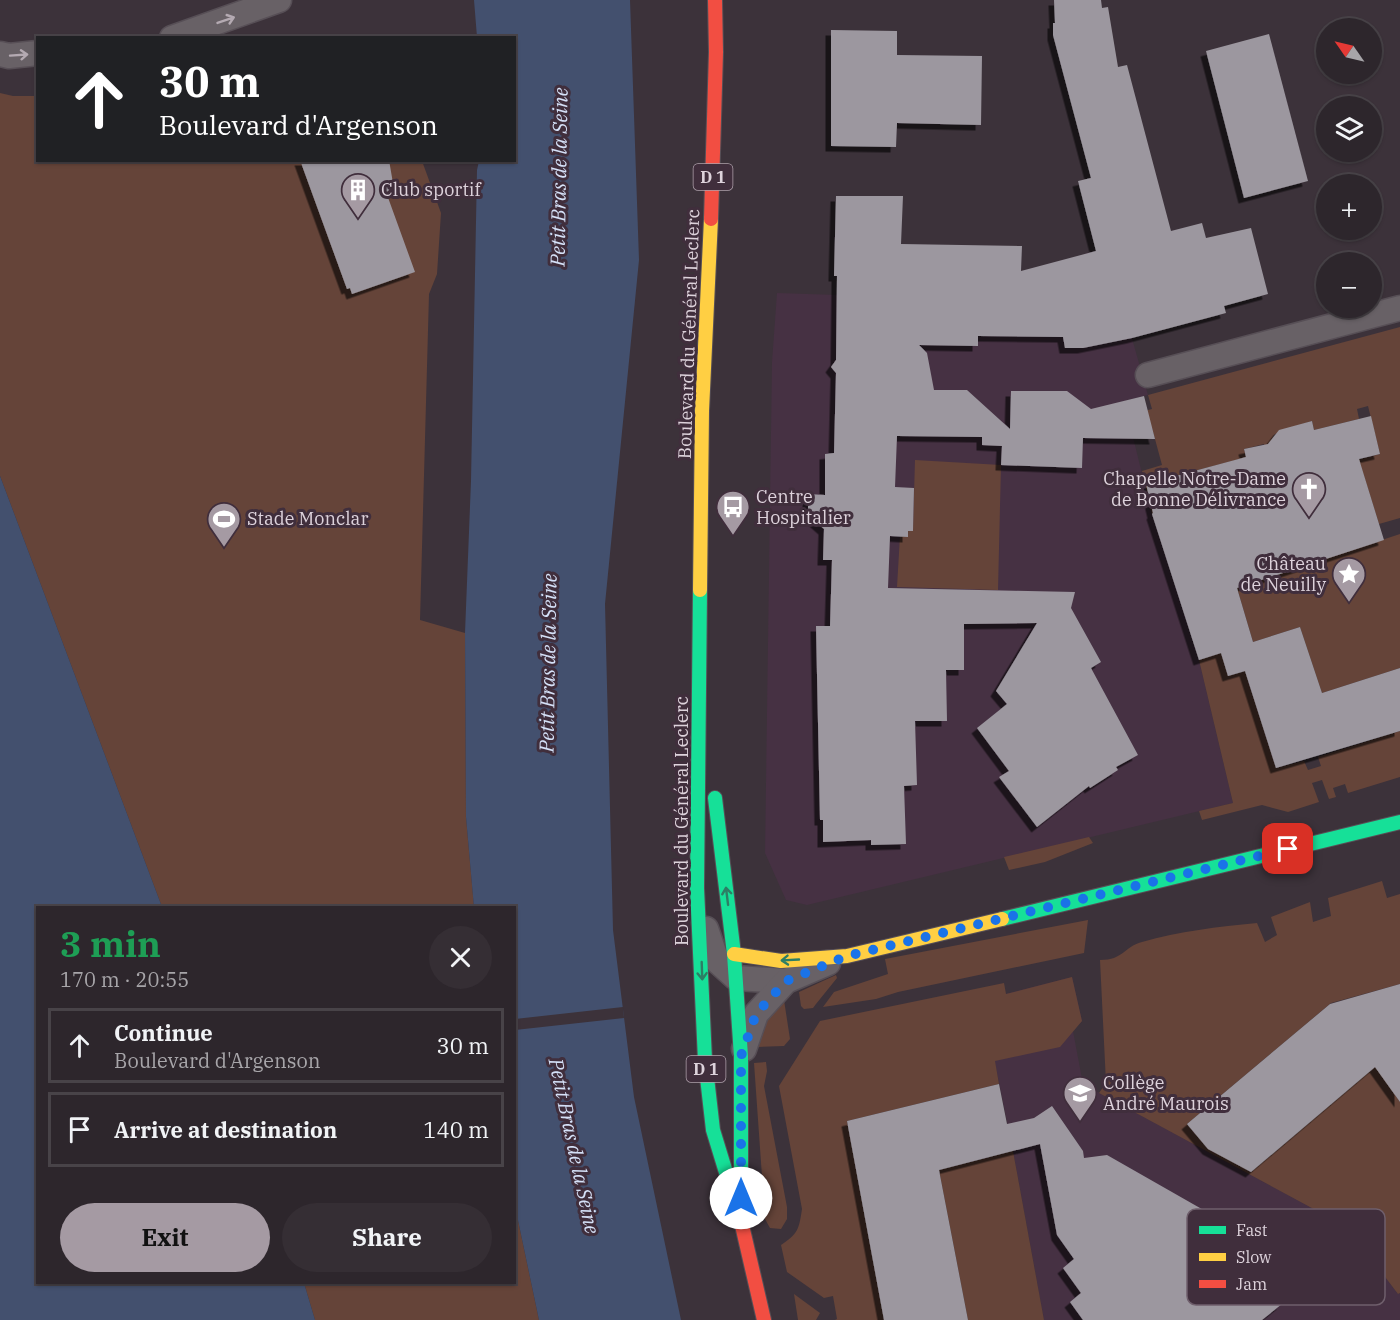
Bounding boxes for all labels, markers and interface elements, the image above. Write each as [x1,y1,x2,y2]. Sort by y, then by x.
one-way arrow [216,13,235,24]
north arrow [1316,18,1382,84]
map controls [1316,18,1382,318]
one-way arrow [8,49,28,60]
text: 30 m [159,54,260,109]
icon: ahead [60,60,138,138]
water label: Petit Bras de la Seine [543,87,574,268]
button: layers [1316,96,1382,162]
text: Boulevard d'Argenson [159,107,438,142]
road number: D 1 [694,164,732,190]
building icon: Club sportif [340,172,376,219]
button: + [1316,174,1382,240]
place label: Club sportif [381,178,482,201]
street label: Boulevard du Général Leclerc [673,209,704,459]
button: − [1316,252,1382,318]
place label: Chapelle Notre-Dame de Bonne Délivrance [1103,467,1286,511]
church icon: Chapelle Notre-Dame de Bonne Délivrance [1291,471,1327,518]
place label: Centre Hospitalier [756,485,851,529]
bus stop icon: Centre Hospitalier [715,489,751,536]
sports icon: Stade Monclar [206,501,242,548]
place label: Stade Monclar [247,507,368,530]
place label: Château de Neuilly [1240,552,1326,596]
place icon: Château de Neuilly [1331,556,1367,603]
water label: Petit Bras de la Seine [532,573,563,754]
street label: Boulevard du Général Leclerc [670,696,693,946]
pin [1262,823,1313,874]
icon: arrive [1271,832,1304,865]
one-way arrow [721,886,732,906]
text: 3 min [60,920,161,967]
button: close [429,926,492,989]
one-way arrow [781,954,801,965]
one-way arrow [696,960,707,980]
text: 170 m · 20:55 [60,966,189,993]
text: Continue [114,1018,213,1047]
icon: ahead [63,1029,96,1062]
text: 30 m [437,1031,489,1060]
text: Boulevard d'Argenson [114,1047,321,1074]
water label: Petit Bras de la Seine [542,1055,606,1236]
road number: D 1 [686,1056,726,1082]
place label: Collège André Maurois [1103,1071,1229,1115]
school or university icon: Collège André Maurois [1062,1075,1098,1122]
icon: arrive [63,1113,96,1146]
text: Arrive at destination [114,1115,337,1144]
text: 140 m [423,1115,489,1144]
position arrow [709,1166,773,1230]
button: Exit [60,1203,270,1272]
button: Share [282,1203,492,1272]
legend [1187,1209,1385,1305]
text: Fast [1236,1220,1268,1240]
text: Slow [1236,1247,1272,1267]
text: Jam [1236,1274,1267,1294]

